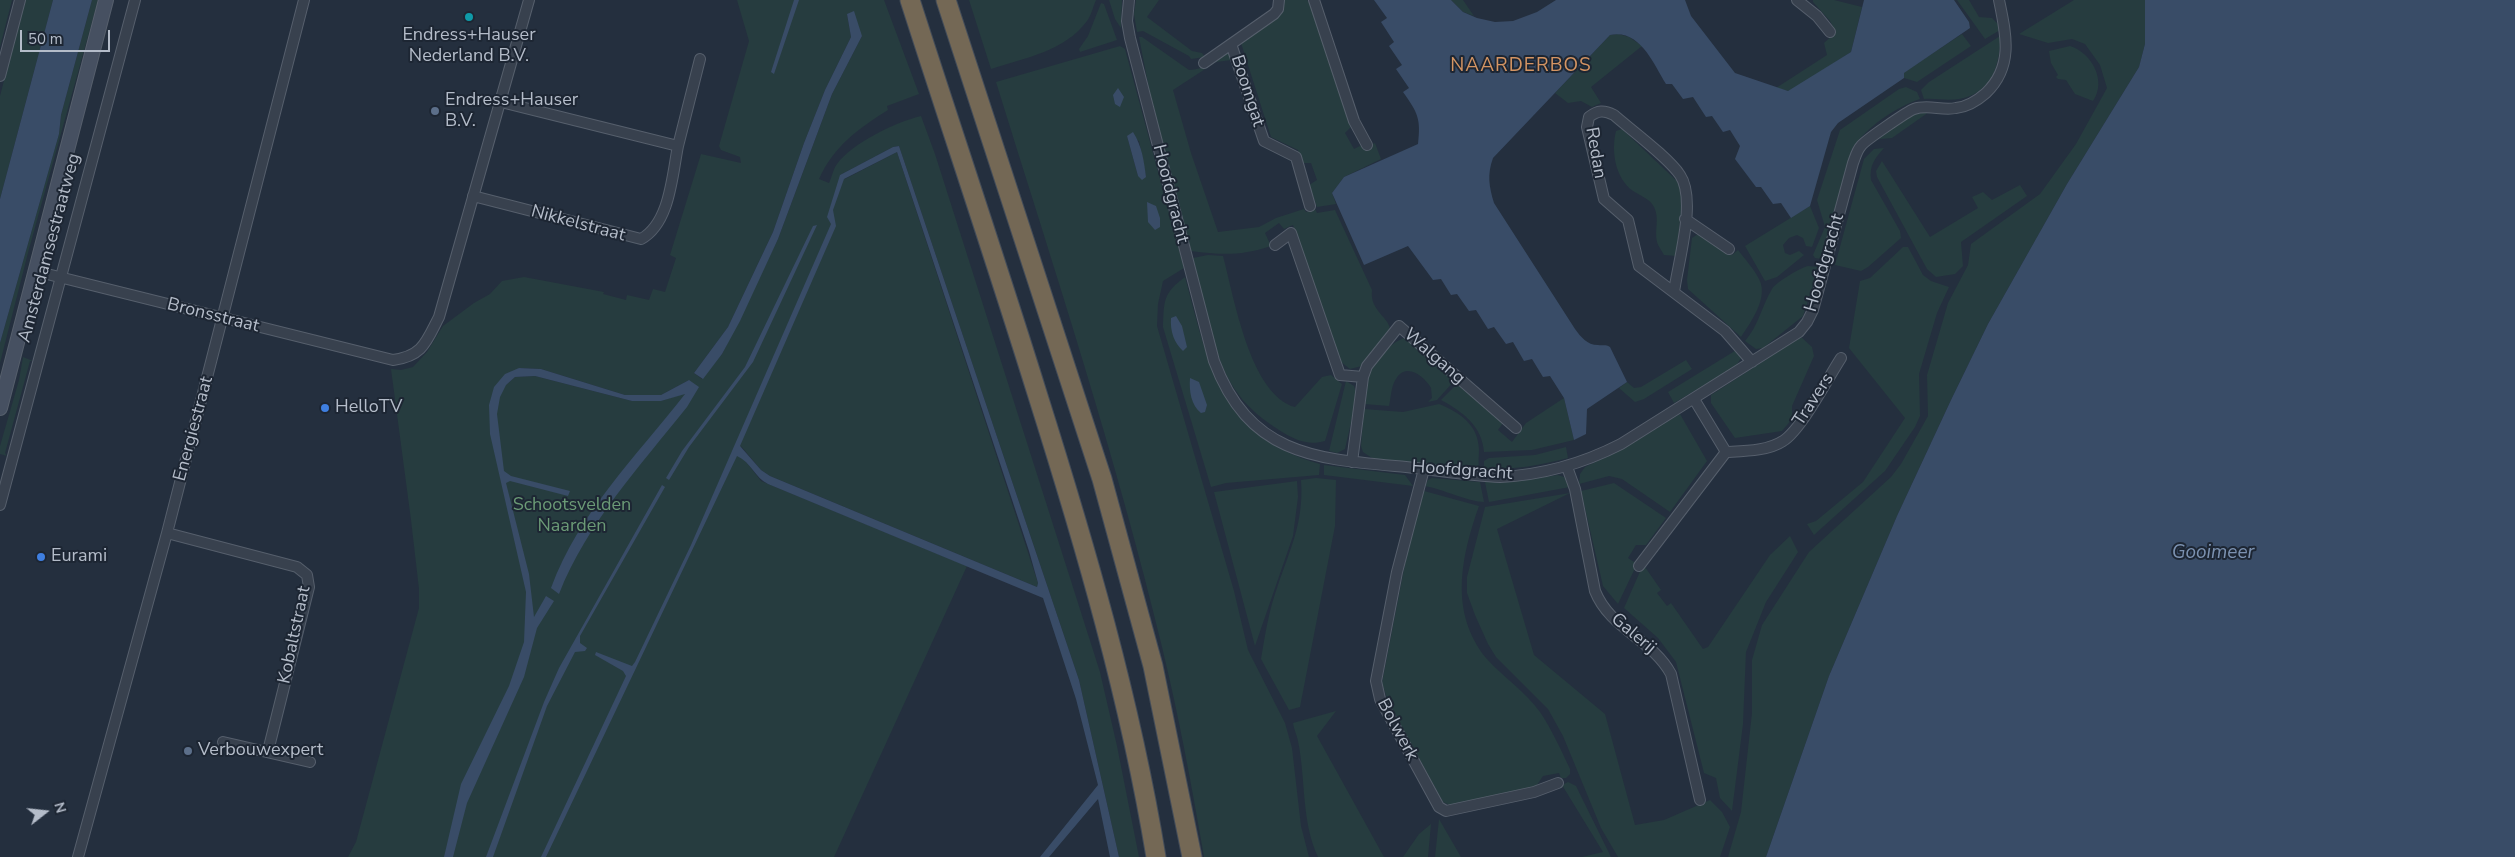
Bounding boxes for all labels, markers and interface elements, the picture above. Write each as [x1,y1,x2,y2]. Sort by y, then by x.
marker: Endress+Hauser Nederland B.V. [463,11,475,23]
scale bar [22,20,112,52]
place label: Endress+Hauser Nederland B.V. [402,25,536,68]
text: 50 m [28,29,63,49]
street label: Boomgat [1225,52,1269,130]
district label: NAARDERBOS [1449,55,1593,77]
place label: Endress+Hauser B.V. [445,90,578,132]
marker: Endress+Hauser B.V. [429,105,441,117]
street label: Redan [1580,126,1610,180]
street label: Hoofdgracht [1147,142,1193,246]
street label: Amsterdamsestraatweg [14,151,86,345]
street label: Nikkelstraat [529,201,627,247]
street label: Hoofdgracht [1801,211,1849,315]
street label: Bronsstraat [165,294,261,338]
street label: Walgang [1399,324,1469,390]
street label: Travers [1789,369,1839,431]
street label: Energiestraat [170,374,218,484]
place label: HelloTV [335,397,402,419]
marker: HelloTV [319,402,331,414]
street label: Hoofdgracht [1411,457,1513,485]
park label: Schootsvelden Naarden [513,495,631,538]
water label: Gooimeer [2172,542,2254,564]
place label: Eurami [51,546,107,568]
marker: Eurami [35,551,47,563]
street label: Kobaltstraat [274,584,316,686]
street label: Galerij [1606,609,1660,659]
street label: Bolwerk [1372,695,1422,765]
place label: Verbouwexpert [198,740,323,762]
marker: Verbouwexpert [182,745,194,757]
north arrow [20,787,70,837]
text: N [49,800,70,815]

